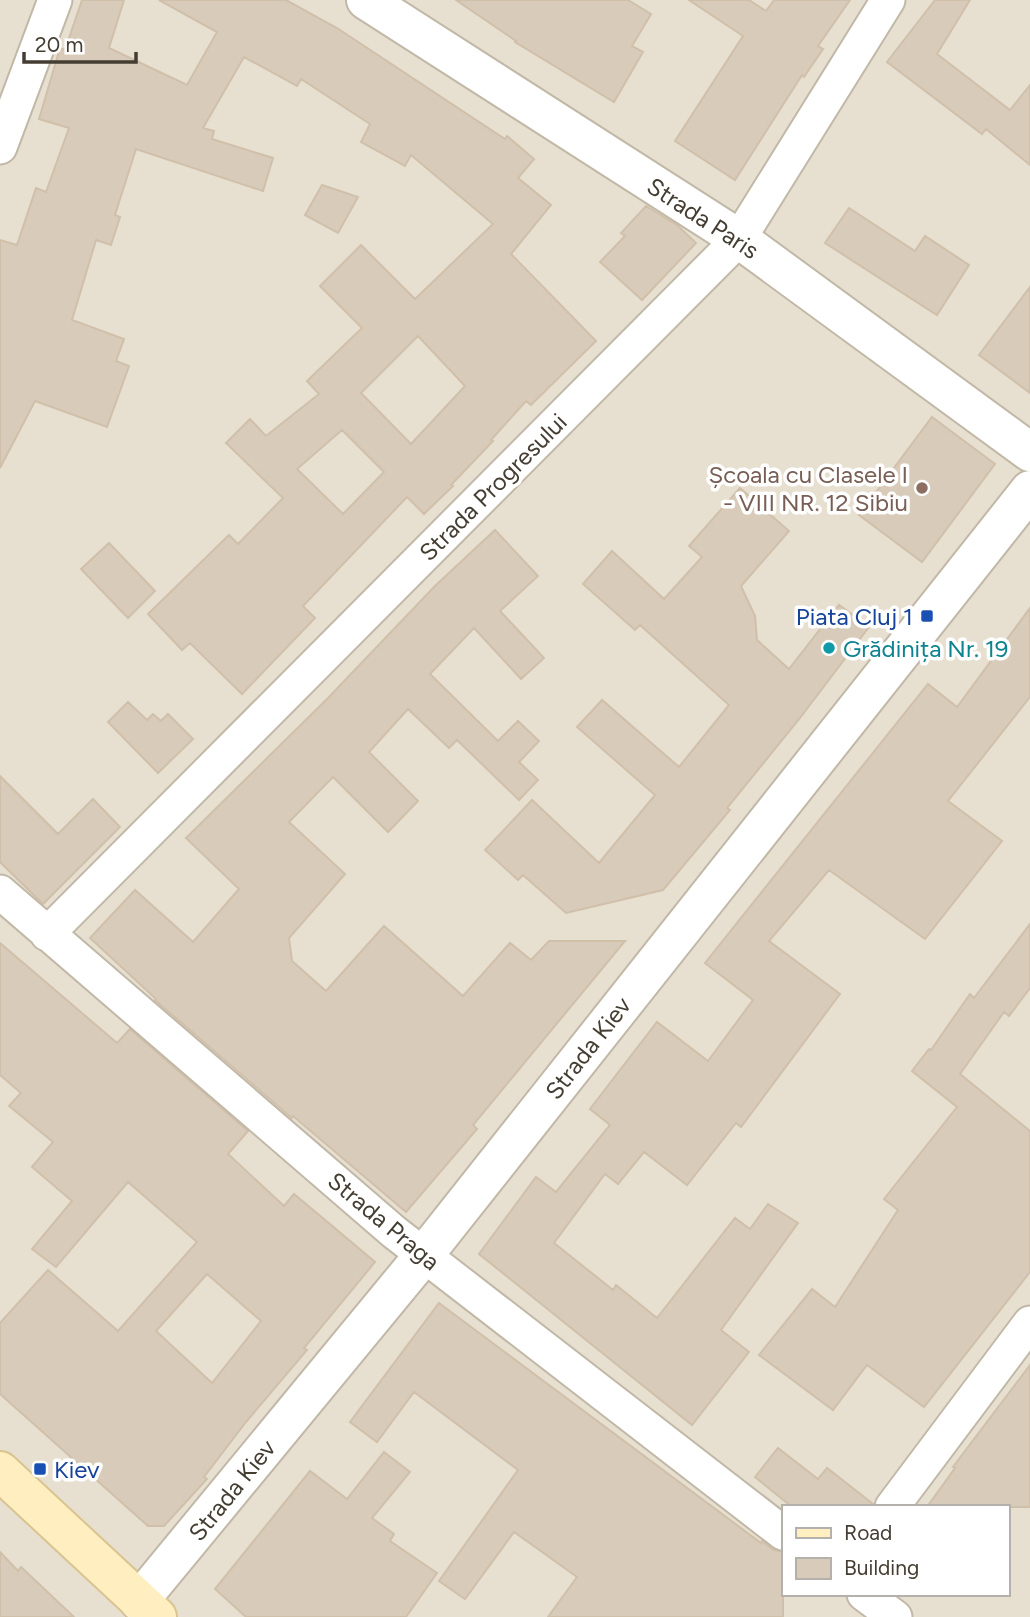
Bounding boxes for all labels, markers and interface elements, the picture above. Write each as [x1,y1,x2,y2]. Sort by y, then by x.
scale bar [24,21,136,65]
text: 20 m [35,32,83,57]
street label: Strada Paris [642,171,764,265]
street label: Strada Progresului [413,407,573,567]
place label: Școala cu Clasele I - VIII NR. 12 Sibiu [708,460,908,517]
marker: Școala cu Clasele I - VIII NR. 12 Sibiu [914,480,930,496]
place label: Piata Cluj 1 [796,602,913,631]
marker: Piata Cluj 1 [919,608,935,624]
place label: Grădinița Nr. 19 [843,634,1008,663]
marker: Grădinița Nr. 19 [821,640,837,656]
street label: Strada Kiev [539,991,637,1105]
street label: Strada Praga [322,1166,446,1276]
street label: Strada Kiev [182,1433,282,1546]
place label: Kiev [54,1455,100,1484]
marker: Kiev [32,1461,48,1477]
legend [782,1505,1009,1596]
text: Road [844,1520,892,1545]
text: Building [844,1555,919,1580]

